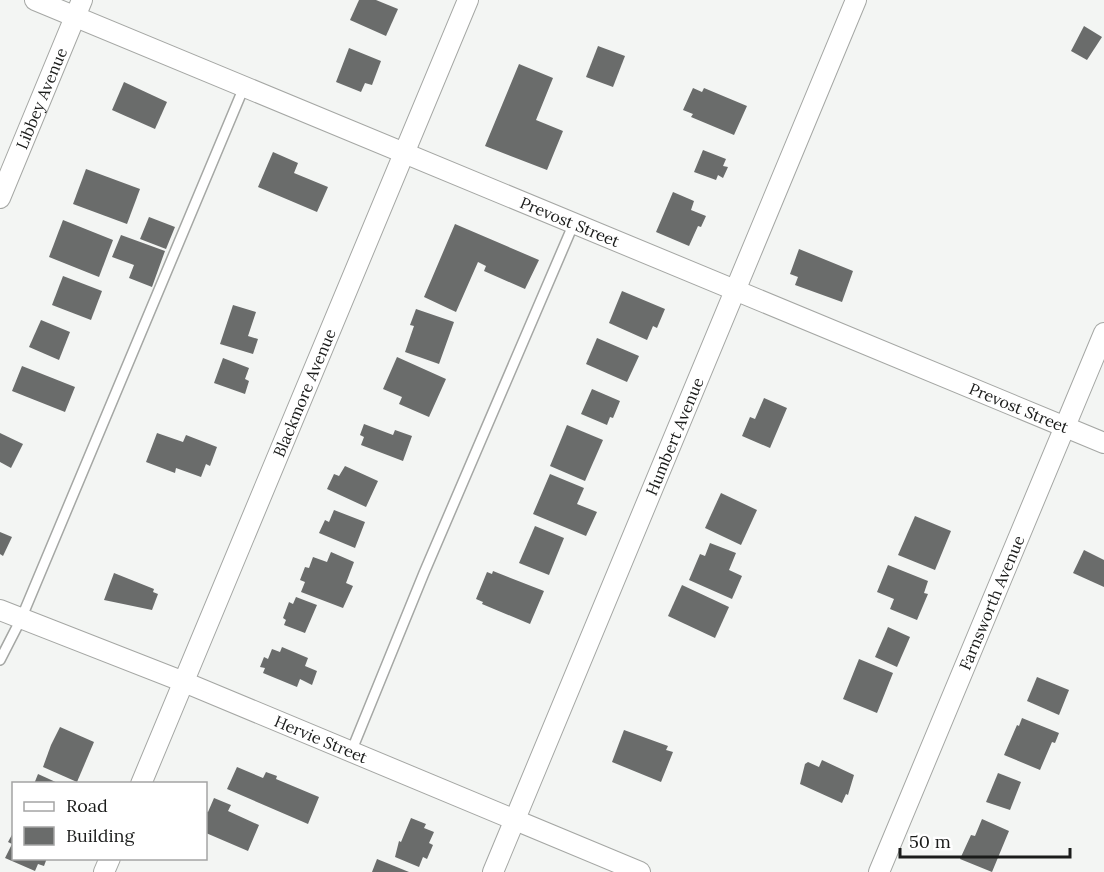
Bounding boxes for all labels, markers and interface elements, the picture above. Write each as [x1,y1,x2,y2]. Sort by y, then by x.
street label: Libbey Avenue [11,44,71,152]
street label: Prevost Street [517,192,623,251]
street label: Blackmore Avenue [269,325,340,460]
street label: Humbert Avenue [641,374,708,498]
street label: Prevost Street [966,378,1072,438]
street label: Farnsworth Avenue [955,532,1029,673]
street label: Hervie Street [272,711,371,768]
legend [12,782,207,860]
text: Road [66,794,108,817]
scale bar [900,821,1070,859]
text: Building [66,824,136,847]
text: 50 m [909,830,951,853]

